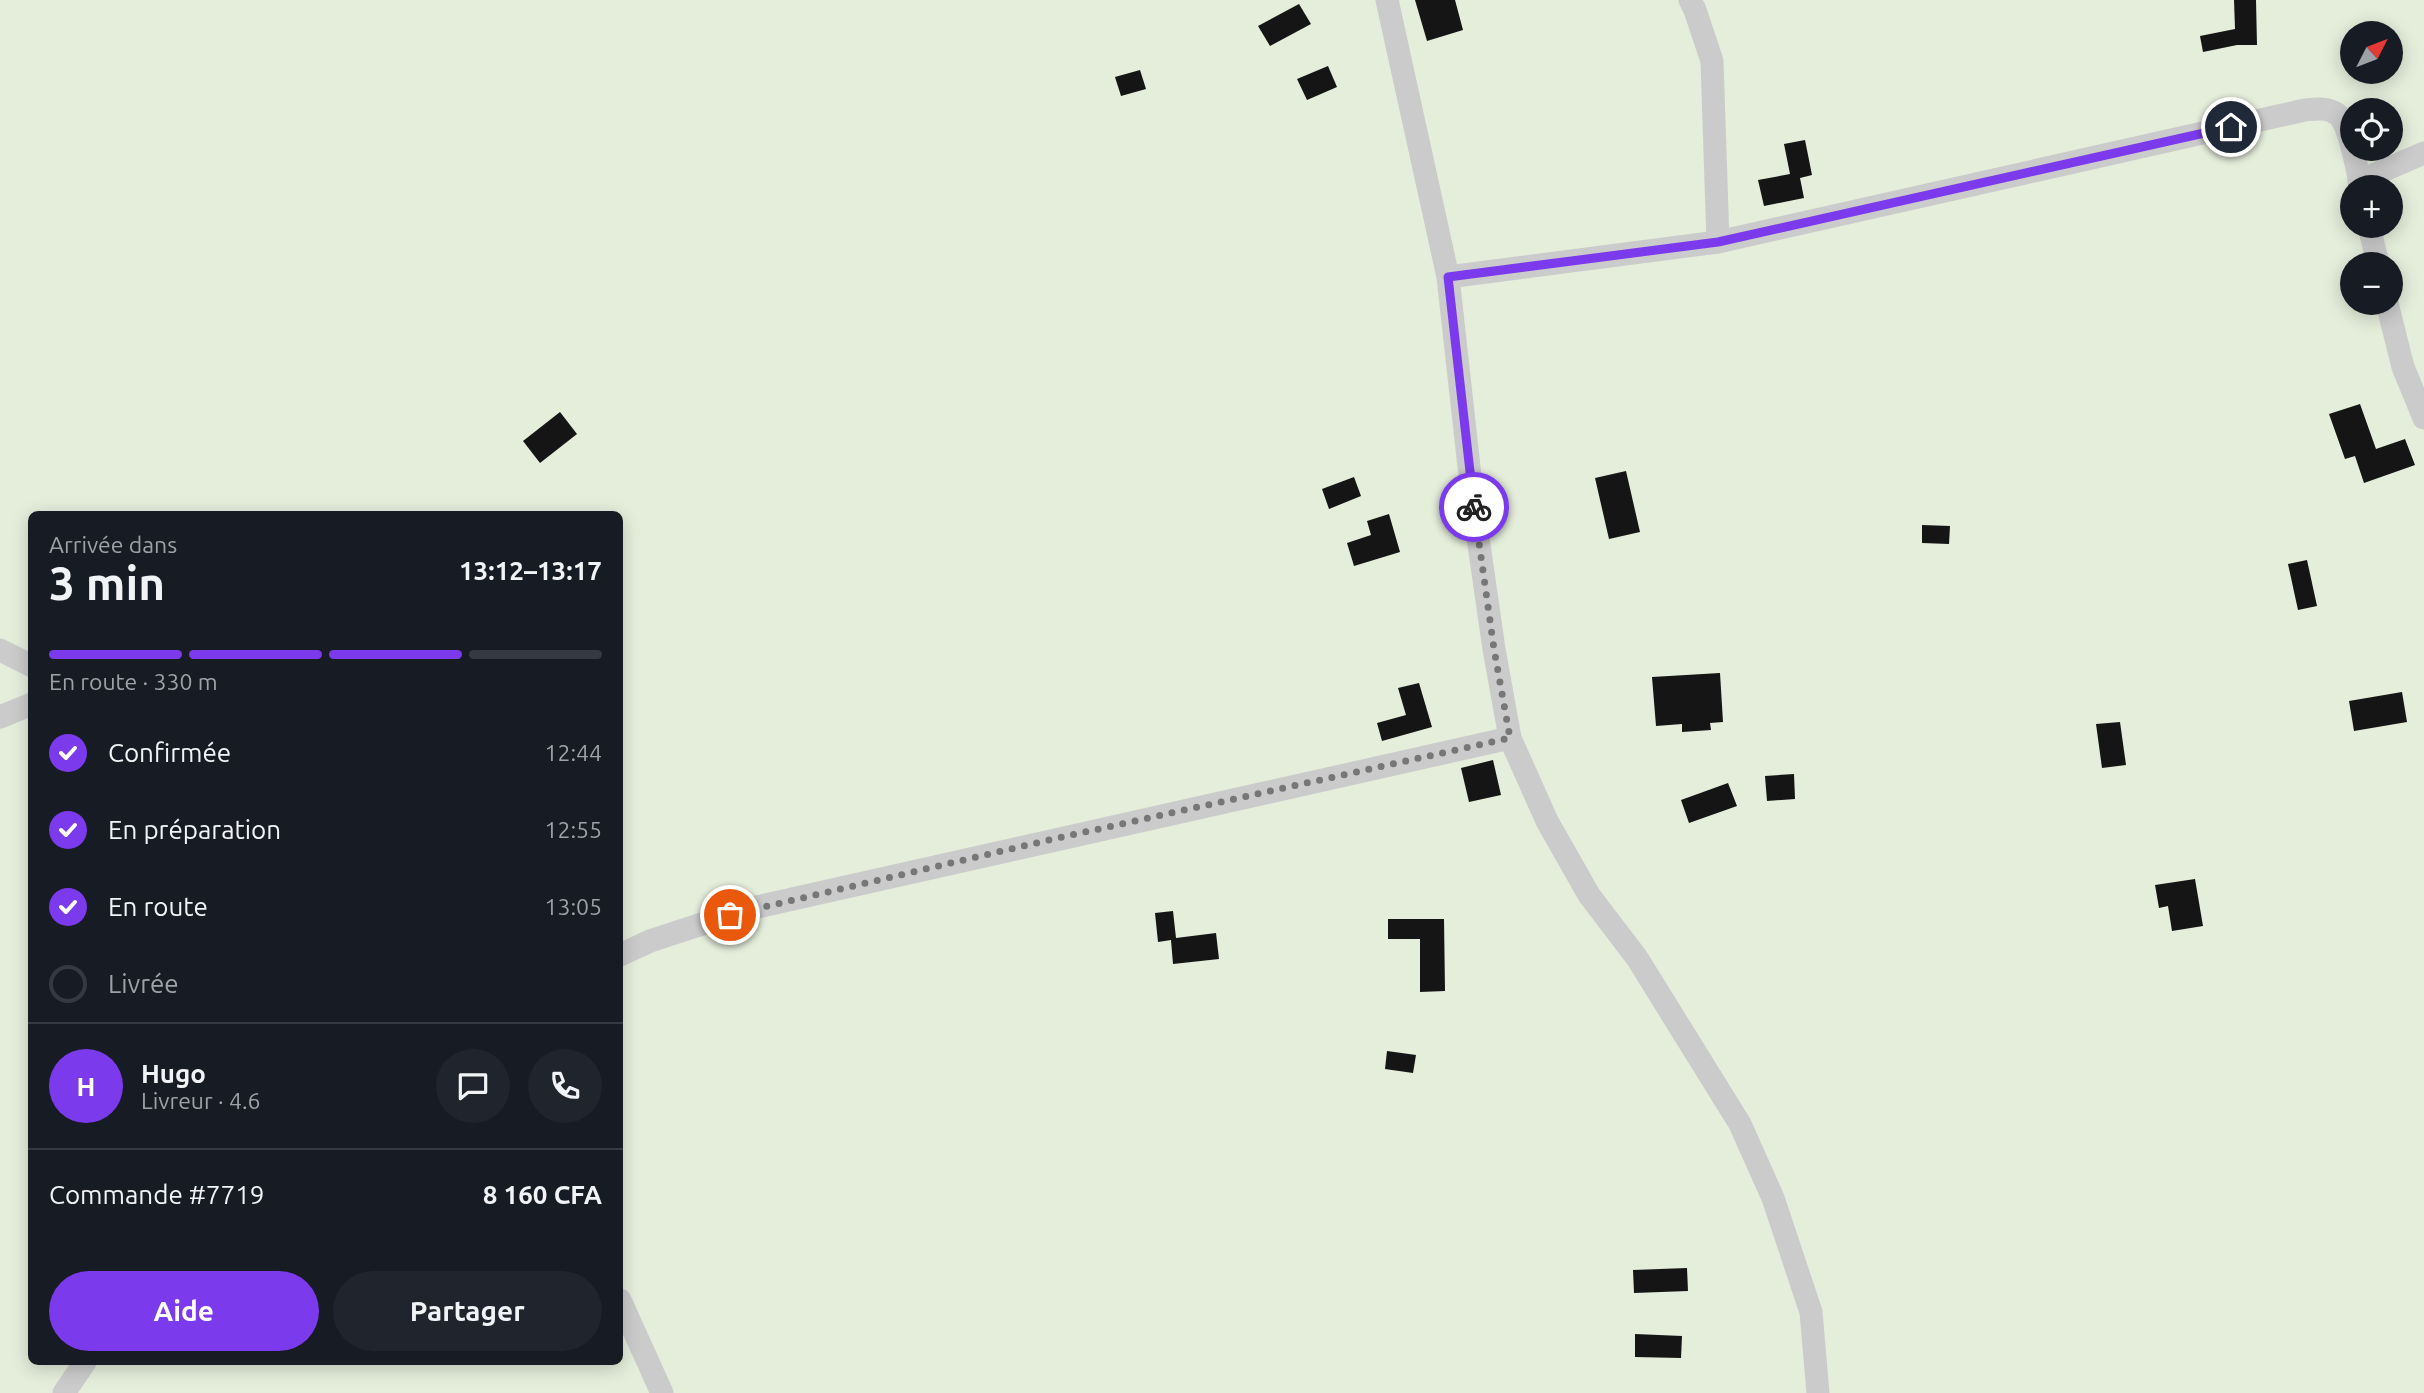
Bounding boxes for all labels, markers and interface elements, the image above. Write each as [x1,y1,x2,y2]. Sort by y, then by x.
north arrow [2340,21,2403,84]
map controls [2340,21,2403,315]
pin [2201,97,2261,157]
button: locate [2340,98,2403,161]
icon: home [2212,108,2250,146]
button: + [2340,175,2403,238]
button: − [2340,252,2403,315]
courier [1439,472,1509,542]
icon: bike [1455,488,1493,526]
text: Arrivée dans [49,532,177,557]
text: 13:12–13:17 [459,556,602,585]
text: 3 min [49,557,165,609]
text: En route · 330 m [49,669,218,694]
icon: check [49,734,87,772]
text: Confirmée [108,738,231,767]
text: 12:44 [544,740,602,765]
icon: check [49,811,87,849]
text: En préparation [108,815,281,844]
text: 12:55 [544,817,602,842]
pin [700,885,760,945]
icon: check [49,888,87,926]
text: En route [108,892,208,921]
text: 13:05 [544,894,602,919]
icon: bag [711,896,749,934]
text: Livrée [108,969,179,998]
button: chat [436,1049,510,1123]
button: phone [528,1049,602,1123]
text: Hugo [141,1059,206,1088]
text: H [77,1072,95,1101]
text: Livreur · 4.6 [141,1088,261,1113]
text: Commande #7719 [49,1180,265,1209]
text: 8 160 CFA [483,1180,602,1209]
button: Aide [49,1271,319,1351]
button: Partager [333,1271,602,1351]

